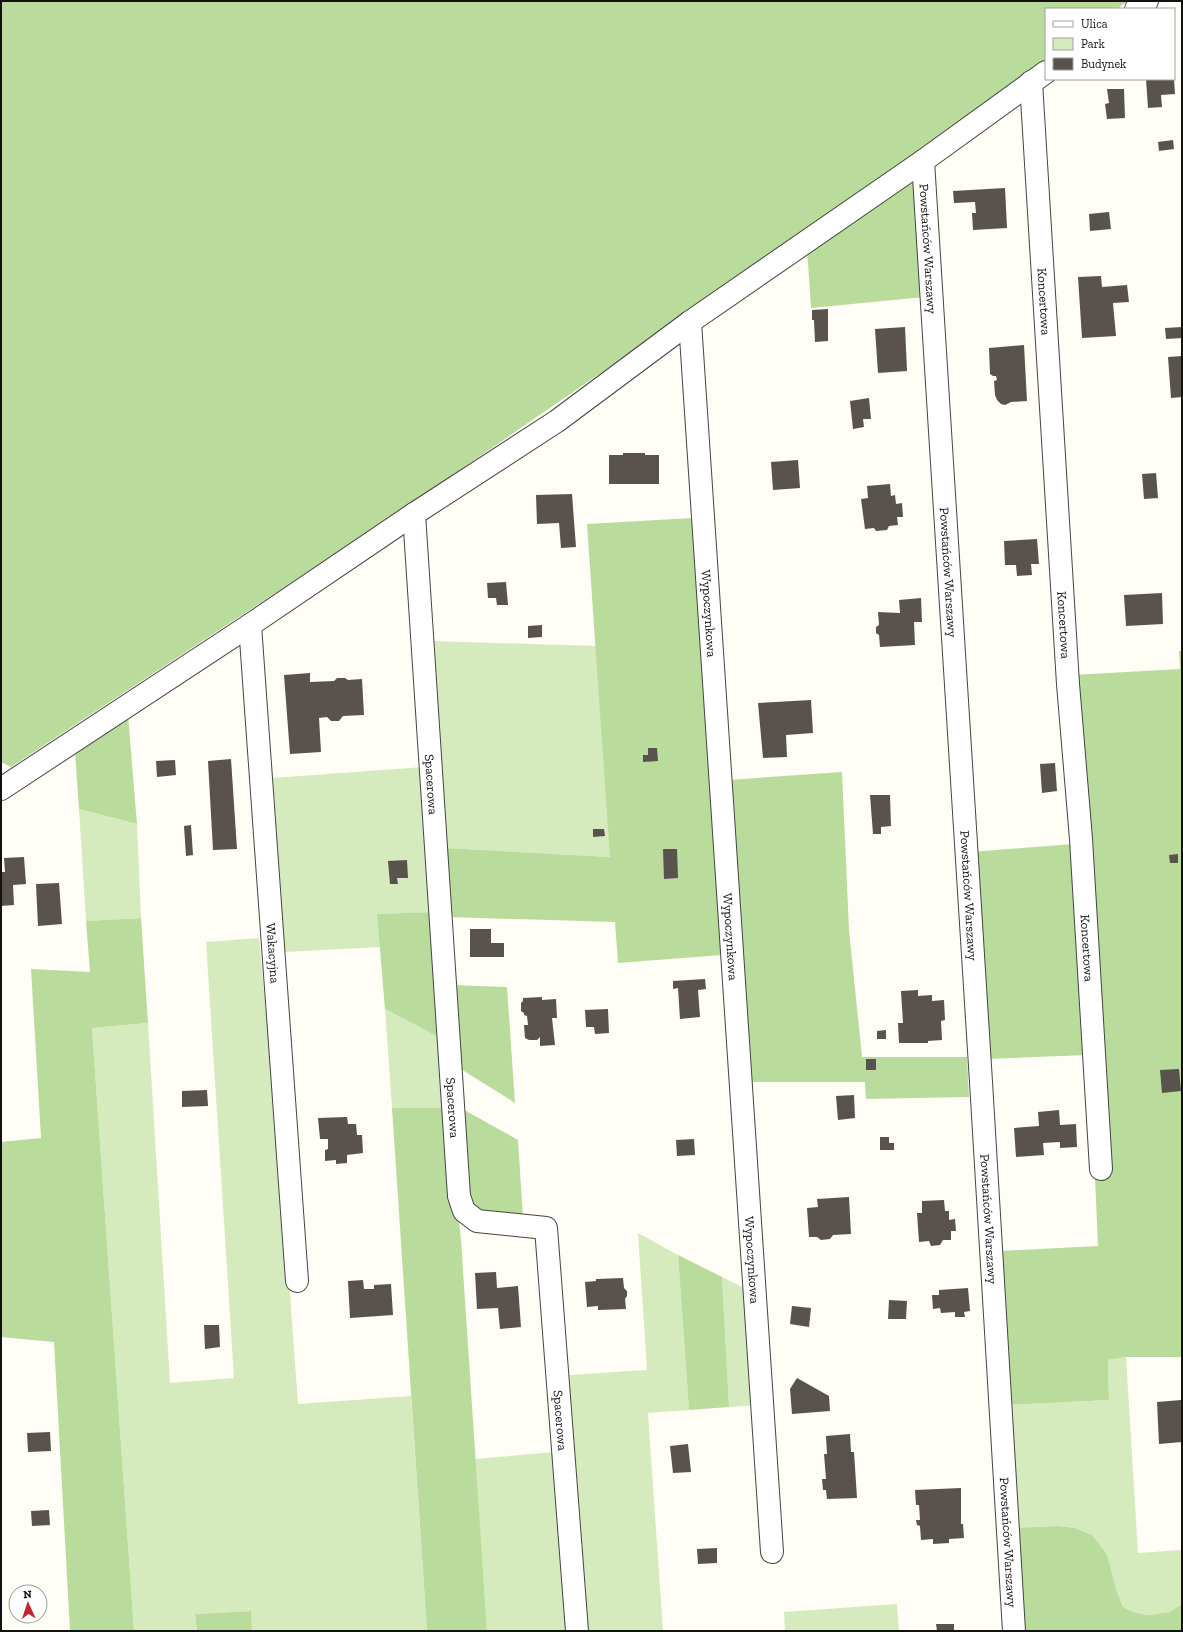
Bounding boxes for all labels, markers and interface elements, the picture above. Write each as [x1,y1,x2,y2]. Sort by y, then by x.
legend [1045,8,1175,80]
text: Ulica [1081,17,1108,31]
text: Park [1081,37,1106,51]
text: Budynek [1081,57,1127,71]
street label: Powstańców Warszawy [916,183,940,315]
street label: Koncertowa [1034,267,1054,336]
street label: Powstańców Warszawy [937,507,960,638]
street label: Wypoczynkowa [699,569,719,658]
street label: Koncertowa [1054,591,1073,660]
street label: Spacerowa [422,754,441,816]
street label: Powstańców Warszawy [957,830,980,961]
street label: Wypoczynkowa [720,892,741,982]
street label: Koncertowa [1078,914,1097,983]
street label: Wakacyjna [263,922,283,985]
street label: Spacerowa [443,1077,462,1139]
street label: Powstańców Warszawy [977,1153,1000,1285]
street label: Wypoczynkowa [742,1216,762,1305]
street label: Spacerowa [550,1390,570,1452]
street label: Powstańców Warszawy [997,1477,1020,1608]
north arrow [8,1584,48,1624]
text: N [23,1588,33,1601]

